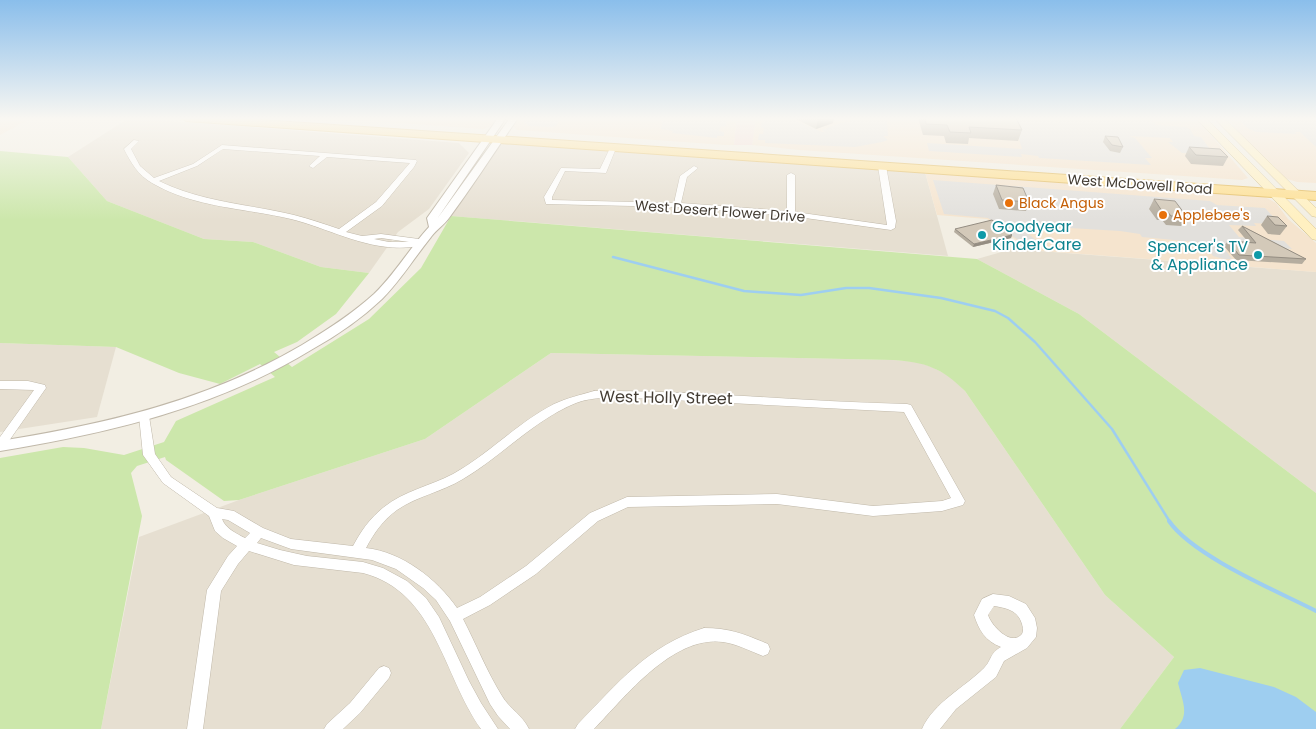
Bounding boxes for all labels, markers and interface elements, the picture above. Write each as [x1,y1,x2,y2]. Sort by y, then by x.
street label: West McDowell Road [1067,169,1213,199]
place label: Black Angus [1019,193,1104,213]
street label: West Desert Flower Drive [634,195,806,227]
marker: Black Angus [1003,197,1015,209]
place label: Applebee's [1173,205,1250,225]
marker: Applebee's [1157,209,1169,221]
place label: Goodyear KinderCare [992,215,1082,256]
marker: Goodyear KinderCare [976,229,988,241]
place label: Spencer's TV & Appliance [1147,235,1248,276]
marker: Spencer's TV & Appliance [1252,249,1264,261]
street label: West Holly Street [599,385,733,410]

